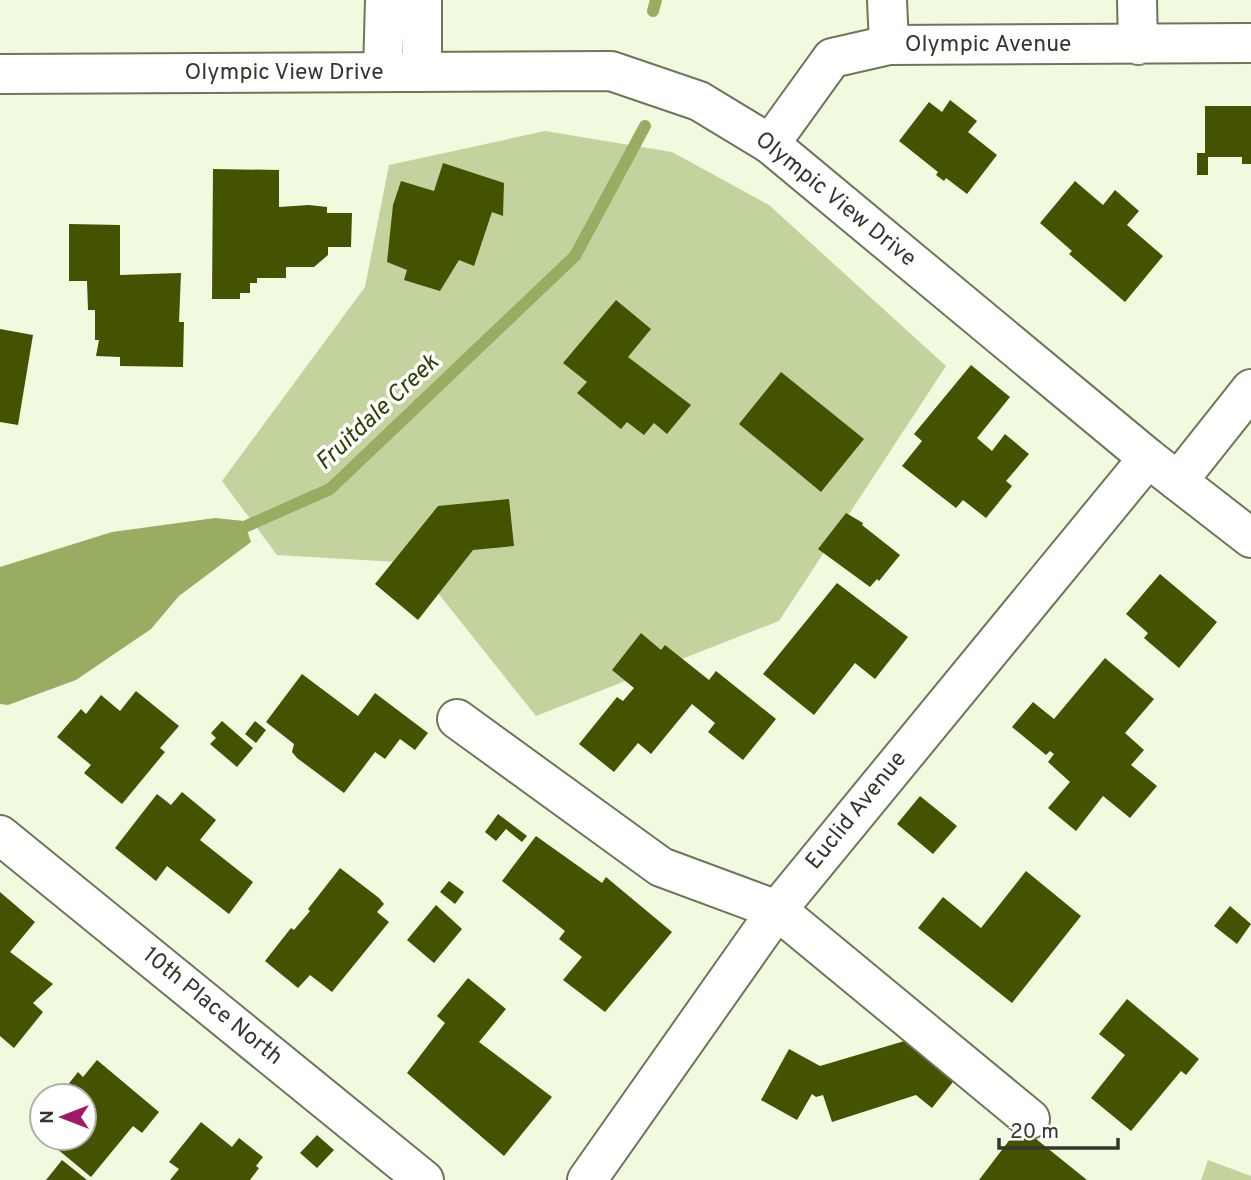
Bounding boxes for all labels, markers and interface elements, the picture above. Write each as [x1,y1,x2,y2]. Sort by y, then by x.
street label: Olympic Avenue [905,31,1071,60]
street label: Olympic View Drive [184,59,384,88]
street label: Olympic View Drive [748,126,922,274]
water label: Fruitdale Creek [310,348,446,478]
street label: Euclid Avenue [800,746,914,876]
street label: 10th Place North [136,942,288,1072]
north arrow [28,1082,98,1152]
scale bar [999,1106,1118,1150]
text: N [36,1110,60,1124]
text: 20 m [1010,1119,1059,1146]

